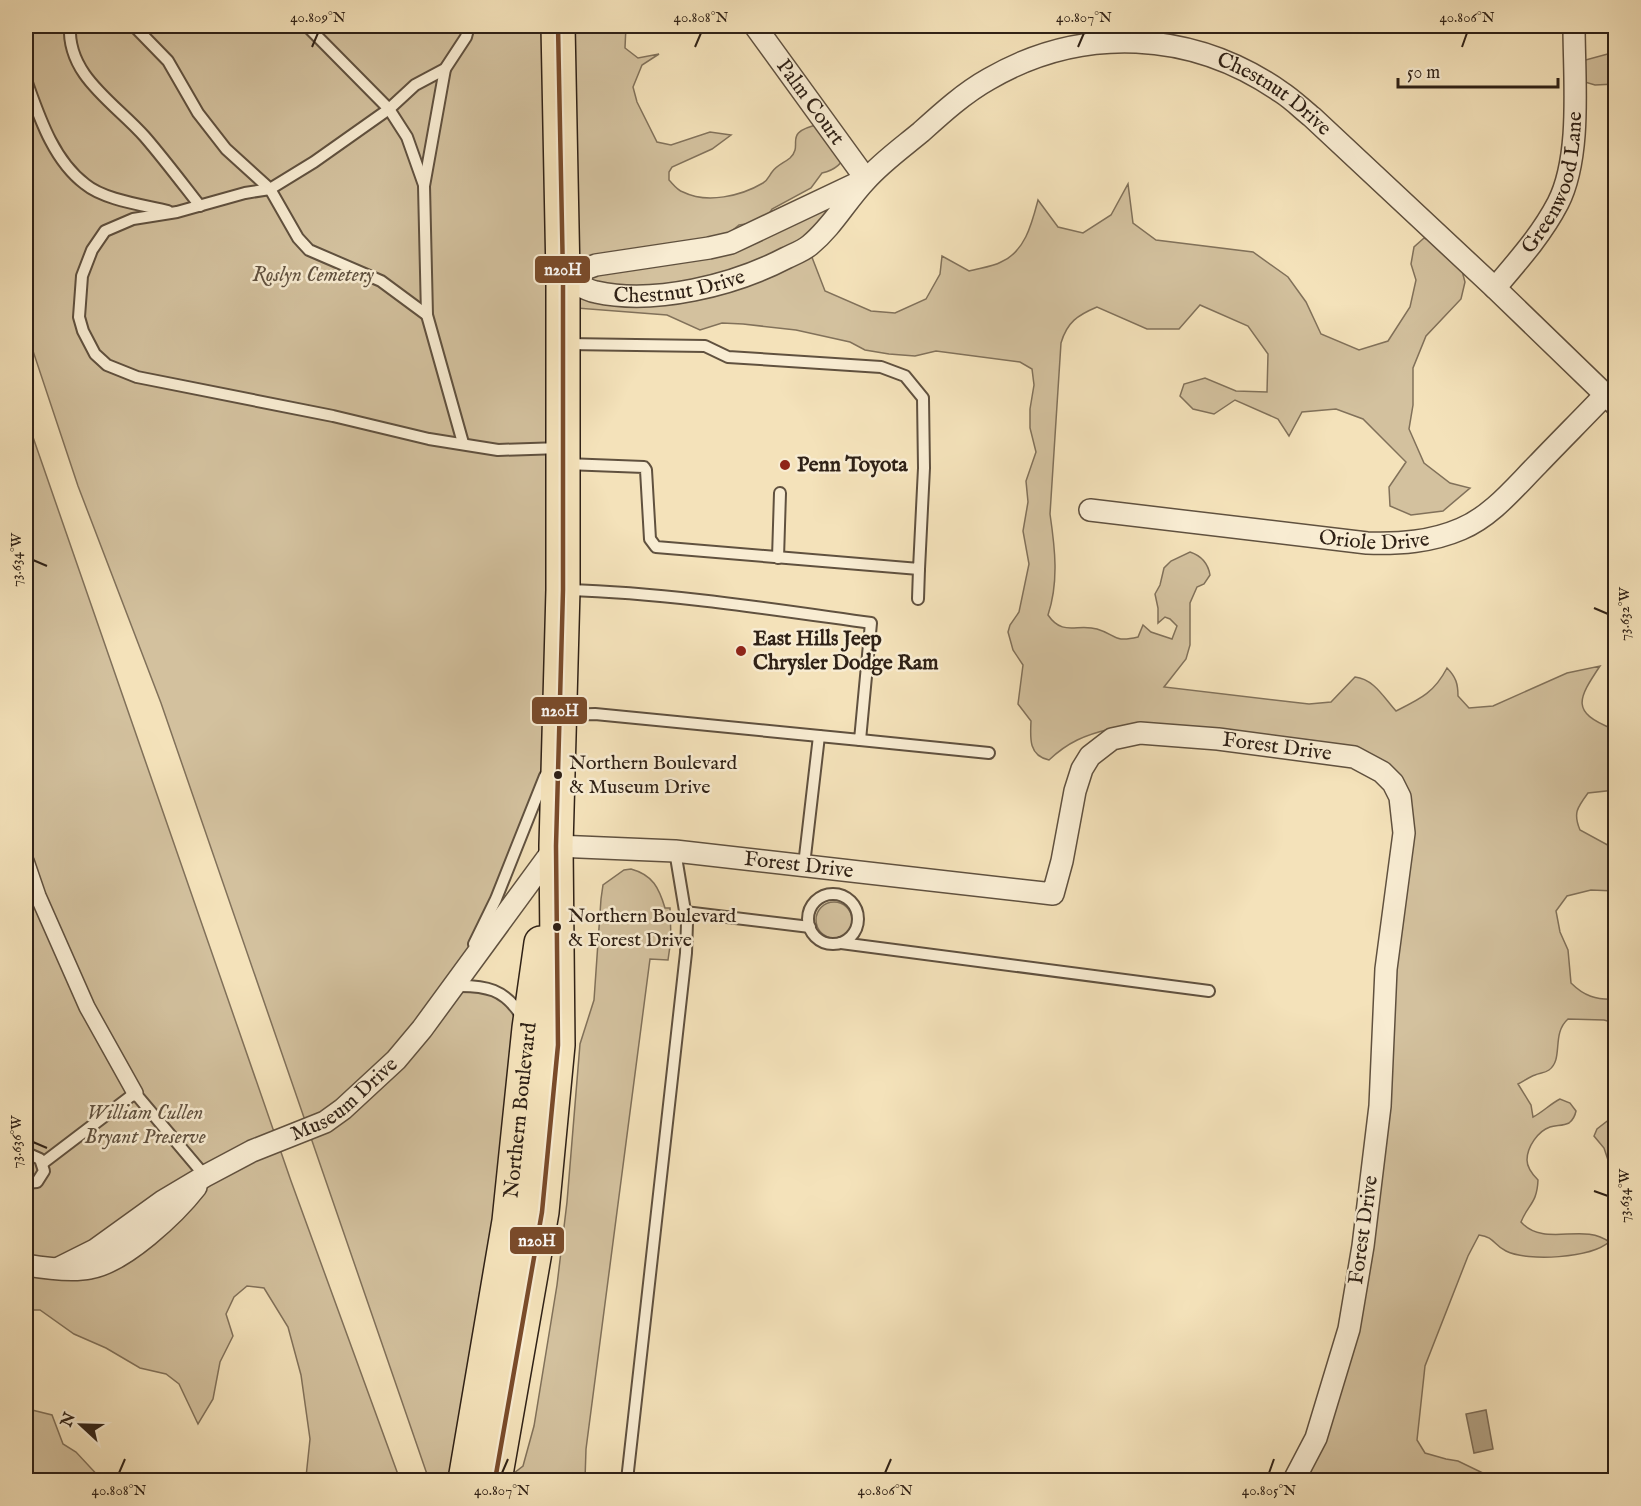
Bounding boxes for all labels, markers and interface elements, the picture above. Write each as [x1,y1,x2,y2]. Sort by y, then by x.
text: 40.809°N [290,8,346,27]
text: 40.808°N [674,8,728,27]
text: 40.807°N [1056,8,1112,27]
text: 40.806°N [1439,8,1495,27]
street label: Chestnut Drive [1213,46,1337,142]
scale bar [1398,51,1558,89]
street label: Palm Court [770,54,850,150]
text: 50 m [1407,62,1440,85]
street label: Greenwood Lane [1515,111,1589,259]
line badge: n20H [534,255,591,284]
text: n20H [544,261,582,281]
park label: Roslyn Cemetery [252,262,374,289]
street label: Chestnut Drive [613,263,749,310]
place label: Penn Toyota [797,452,908,479]
marker: Penn Toyota [778,458,792,472]
street label: Oriole Drive [1317,524,1432,557]
text: 73.634°W [7,532,26,587]
text: 73.632°W [1615,586,1634,641]
place label: East Hills Jeep Chrysler Dodge Ram [753,626,939,677]
marker: East Hills Jeep Chrysler Dodge Ram [734,644,748,658]
line badge: n20H [531,696,588,725]
text: n20H [541,702,579,722]
street label: Forest Drive [1221,726,1334,767]
place label: Northern Boulevard & Museum Drive [569,751,737,800]
marker: Northern Boulevard & Museum Drive [552,769,564,781]
street label: Forest Drive [743,845,855,885]
place label: Northern Boulevard & Forest Drive [568,904,736,953]
marker: Northern Boulevard & Forest Drive [551,921,563,933]
street label: Northern Boulevard [498,1020,543,1200]
street label: Museum Drive [287,1051,404,1148]
park label: William Cullen Bryant Preserve [84,1100,206,1151]
text: 73.636°W [7,1115,26,1169]
text: 73.634°W [1615,1168,1634,1223]
street label: Forest Drive [1343,1173,1385,1286]
line badge: n20H [509,1226,565,1255]
text: n20H [518,1232,556,1252]
north arrow [51,1395,111,1455]
text: N [57,1410,81,1431]
text: 40.808°N [92,1481,146,1500]
text: 40.807°N [474,1481,530,1500]
text: 40.806°N [857,1481,913,1500]
text: 40.805°N [1242,1481,1296,1500]

